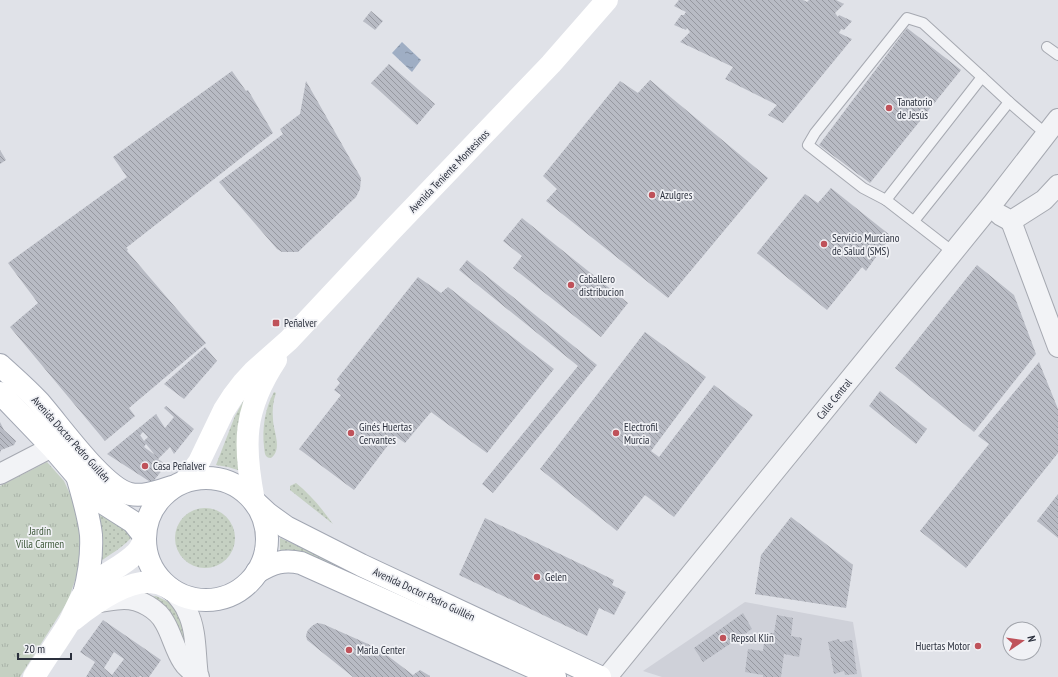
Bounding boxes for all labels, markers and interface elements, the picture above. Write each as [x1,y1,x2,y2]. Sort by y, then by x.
place label: Tanatorio de Jesús [897,95,933,122]
marker: Tanatorio de Jesús [884,103,894,113]
street label: Avenida Teniente Montesinos [406,126,493,216]
place label: Azulgres [660,188,693,202]
marker: Azulgres [647,190,657,200]
place label: Servicio Murciano de Salud (SMS) [832,231,900,258]
marker: Servicio Murciano de Salud (SMS) [819,239,829,249]
place label: Caballero distribucion [579,272,624,299]
marker: Caballero distribucion [566,280,576,290]
place label: Peñalver [284,316,317,330]
marker: Peñalver [271,318,281,328]
street label: Calle Central [813,375,855,422]
street label: Avenida Doctor Pedro Guillén [29,393,113,485]
place label: Ginés Huertas Cervantes [359,420,412,447]
place label: Electrofil Murcia [624,420,658,447]
marker: Ginés Huertas Cervantes [346,428,356,438]
marker: Electrofil Murcia [611,428,621,438]
place label: Casa Peñalver [153,459,206,473]
marker: Casa Peñalver [140,461,150,471]
park label: Jardín Villa Carmen [15,524,64,551]
street label: Avenida Doctor Pedro Guillén [371,564,477,624]
place label: Gelen [545,570,567,584]
marker: Gelen [532,572,542,582]
north arrow [1002,621,1042,661]
place label: Repsol Klin [731,631,774,645]
marker: Repsol Klin [718,633,728,643]
text: N [1024,634,1039,643]
scale bar [18,635,71,661]
place label: Huertas Motor [916,639,970,653]
text: 20 m [24,641,45,656]
marker: Huertas Motor [973,641,983,651]
place label: Marla Center [357,643,405,657]
marker: Marla Center [344,645,354,655]

